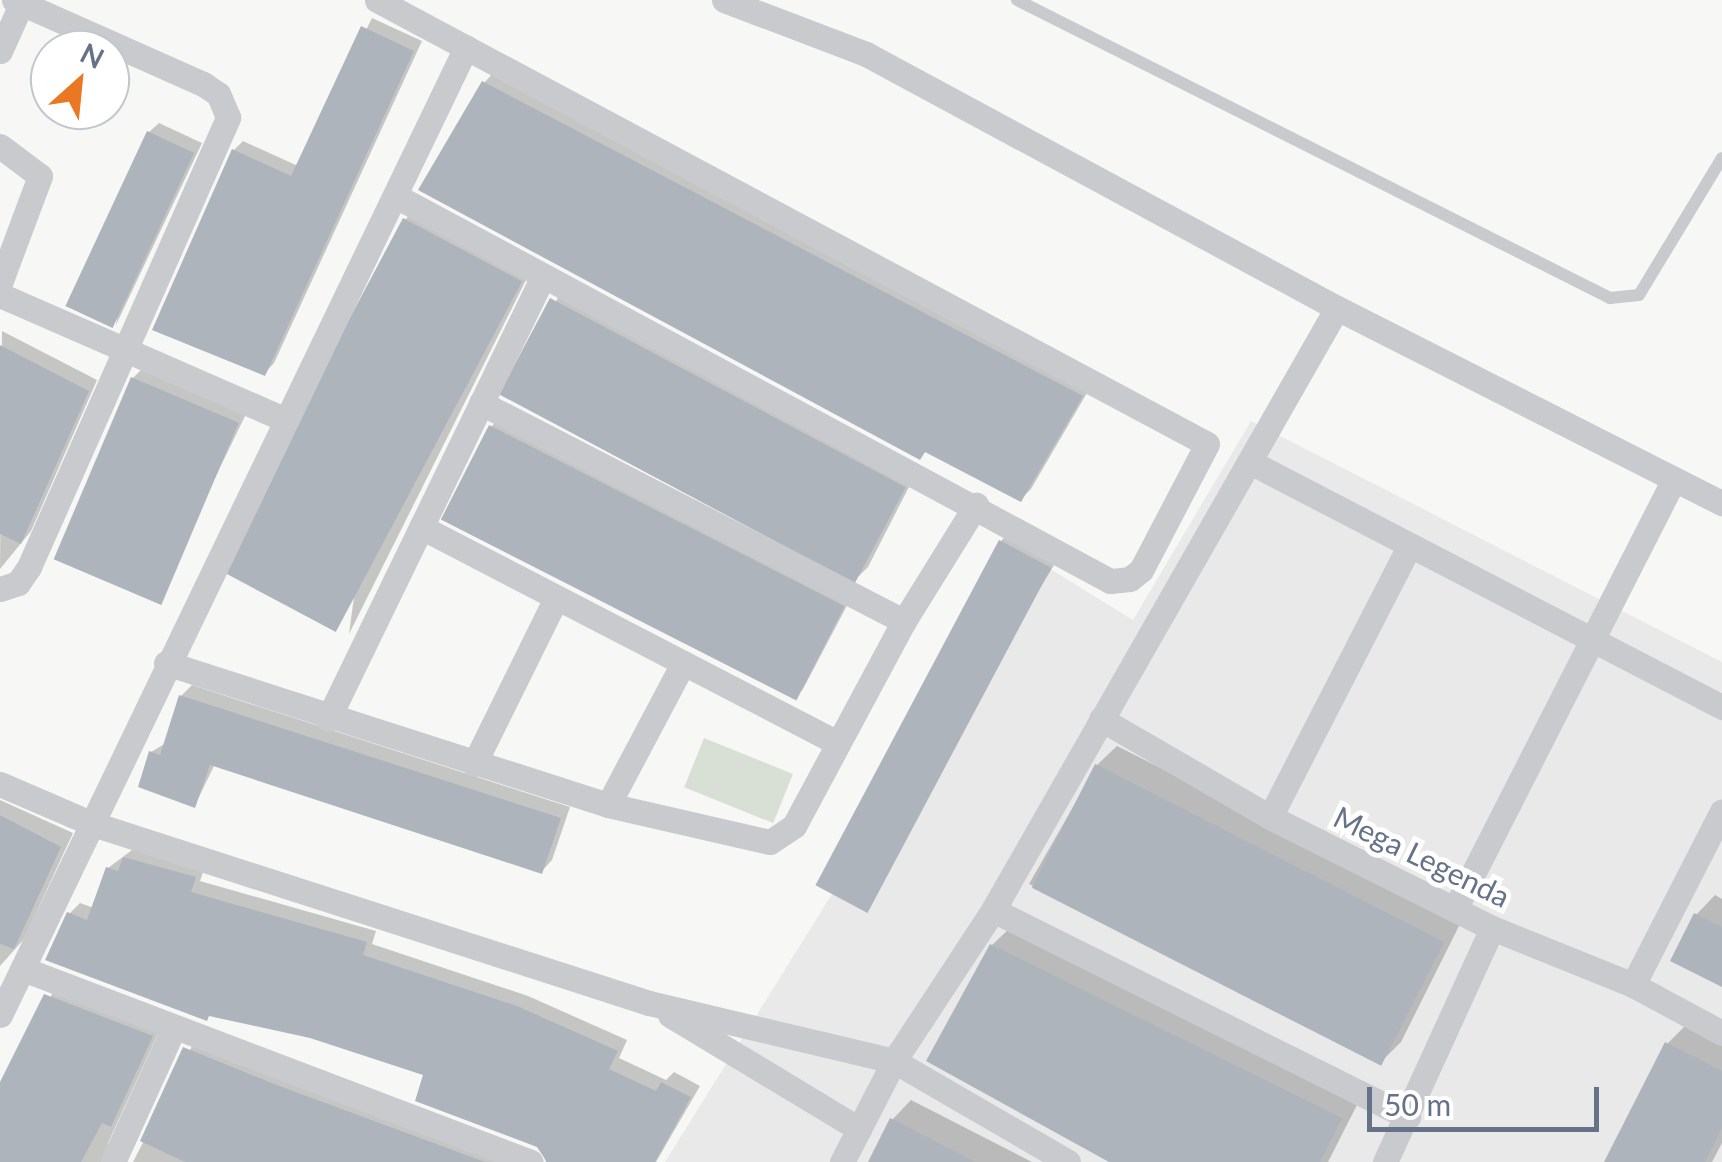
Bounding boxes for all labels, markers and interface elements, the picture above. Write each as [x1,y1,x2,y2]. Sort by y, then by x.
north arrow [30,30,130,130]
text: N [75,35,110,75]
street label: Mega Legenda [1328,798,1516,914]
scale bar [1372,1067,1604,1129]
text: 50 m [1384,1086,1451,1122]

